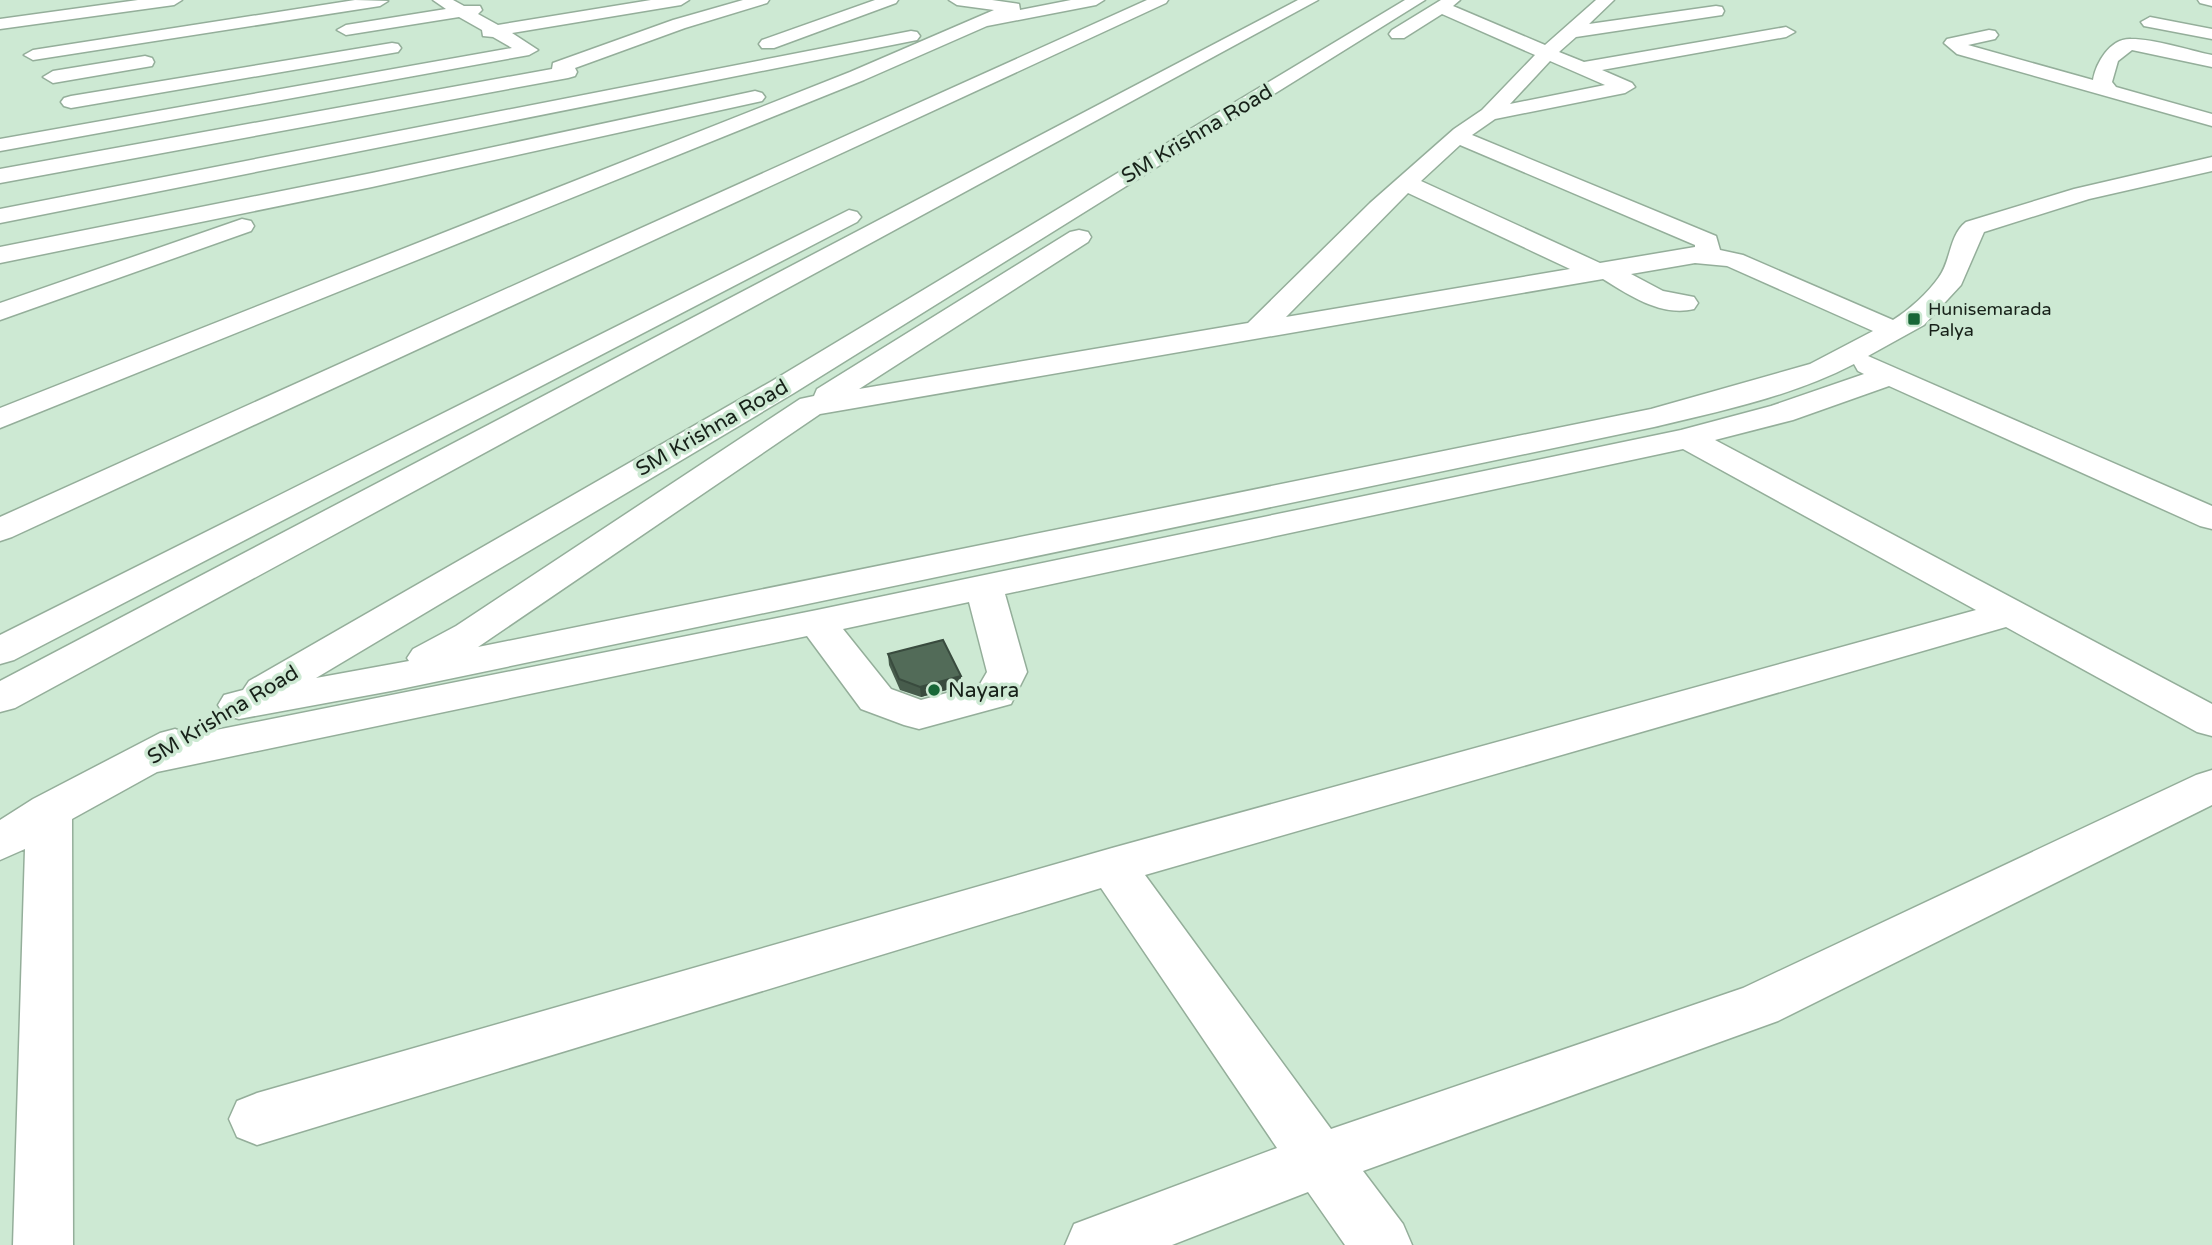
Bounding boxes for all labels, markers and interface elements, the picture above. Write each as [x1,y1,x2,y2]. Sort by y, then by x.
street label: SM Krishna Road [1117,79,1277,189]
place label: Hunisemarada Palya [1928,298,2052,341]
marker: Hunisemarada Palya [1906,311,1922,327]
street label: SM Krishna Road [631,374,793,482]
street label: SM Krishna Road [143,660,303,770]
place label: Nayara [948,678,1019,703]
marker: Nayara [926,682,942,698]

